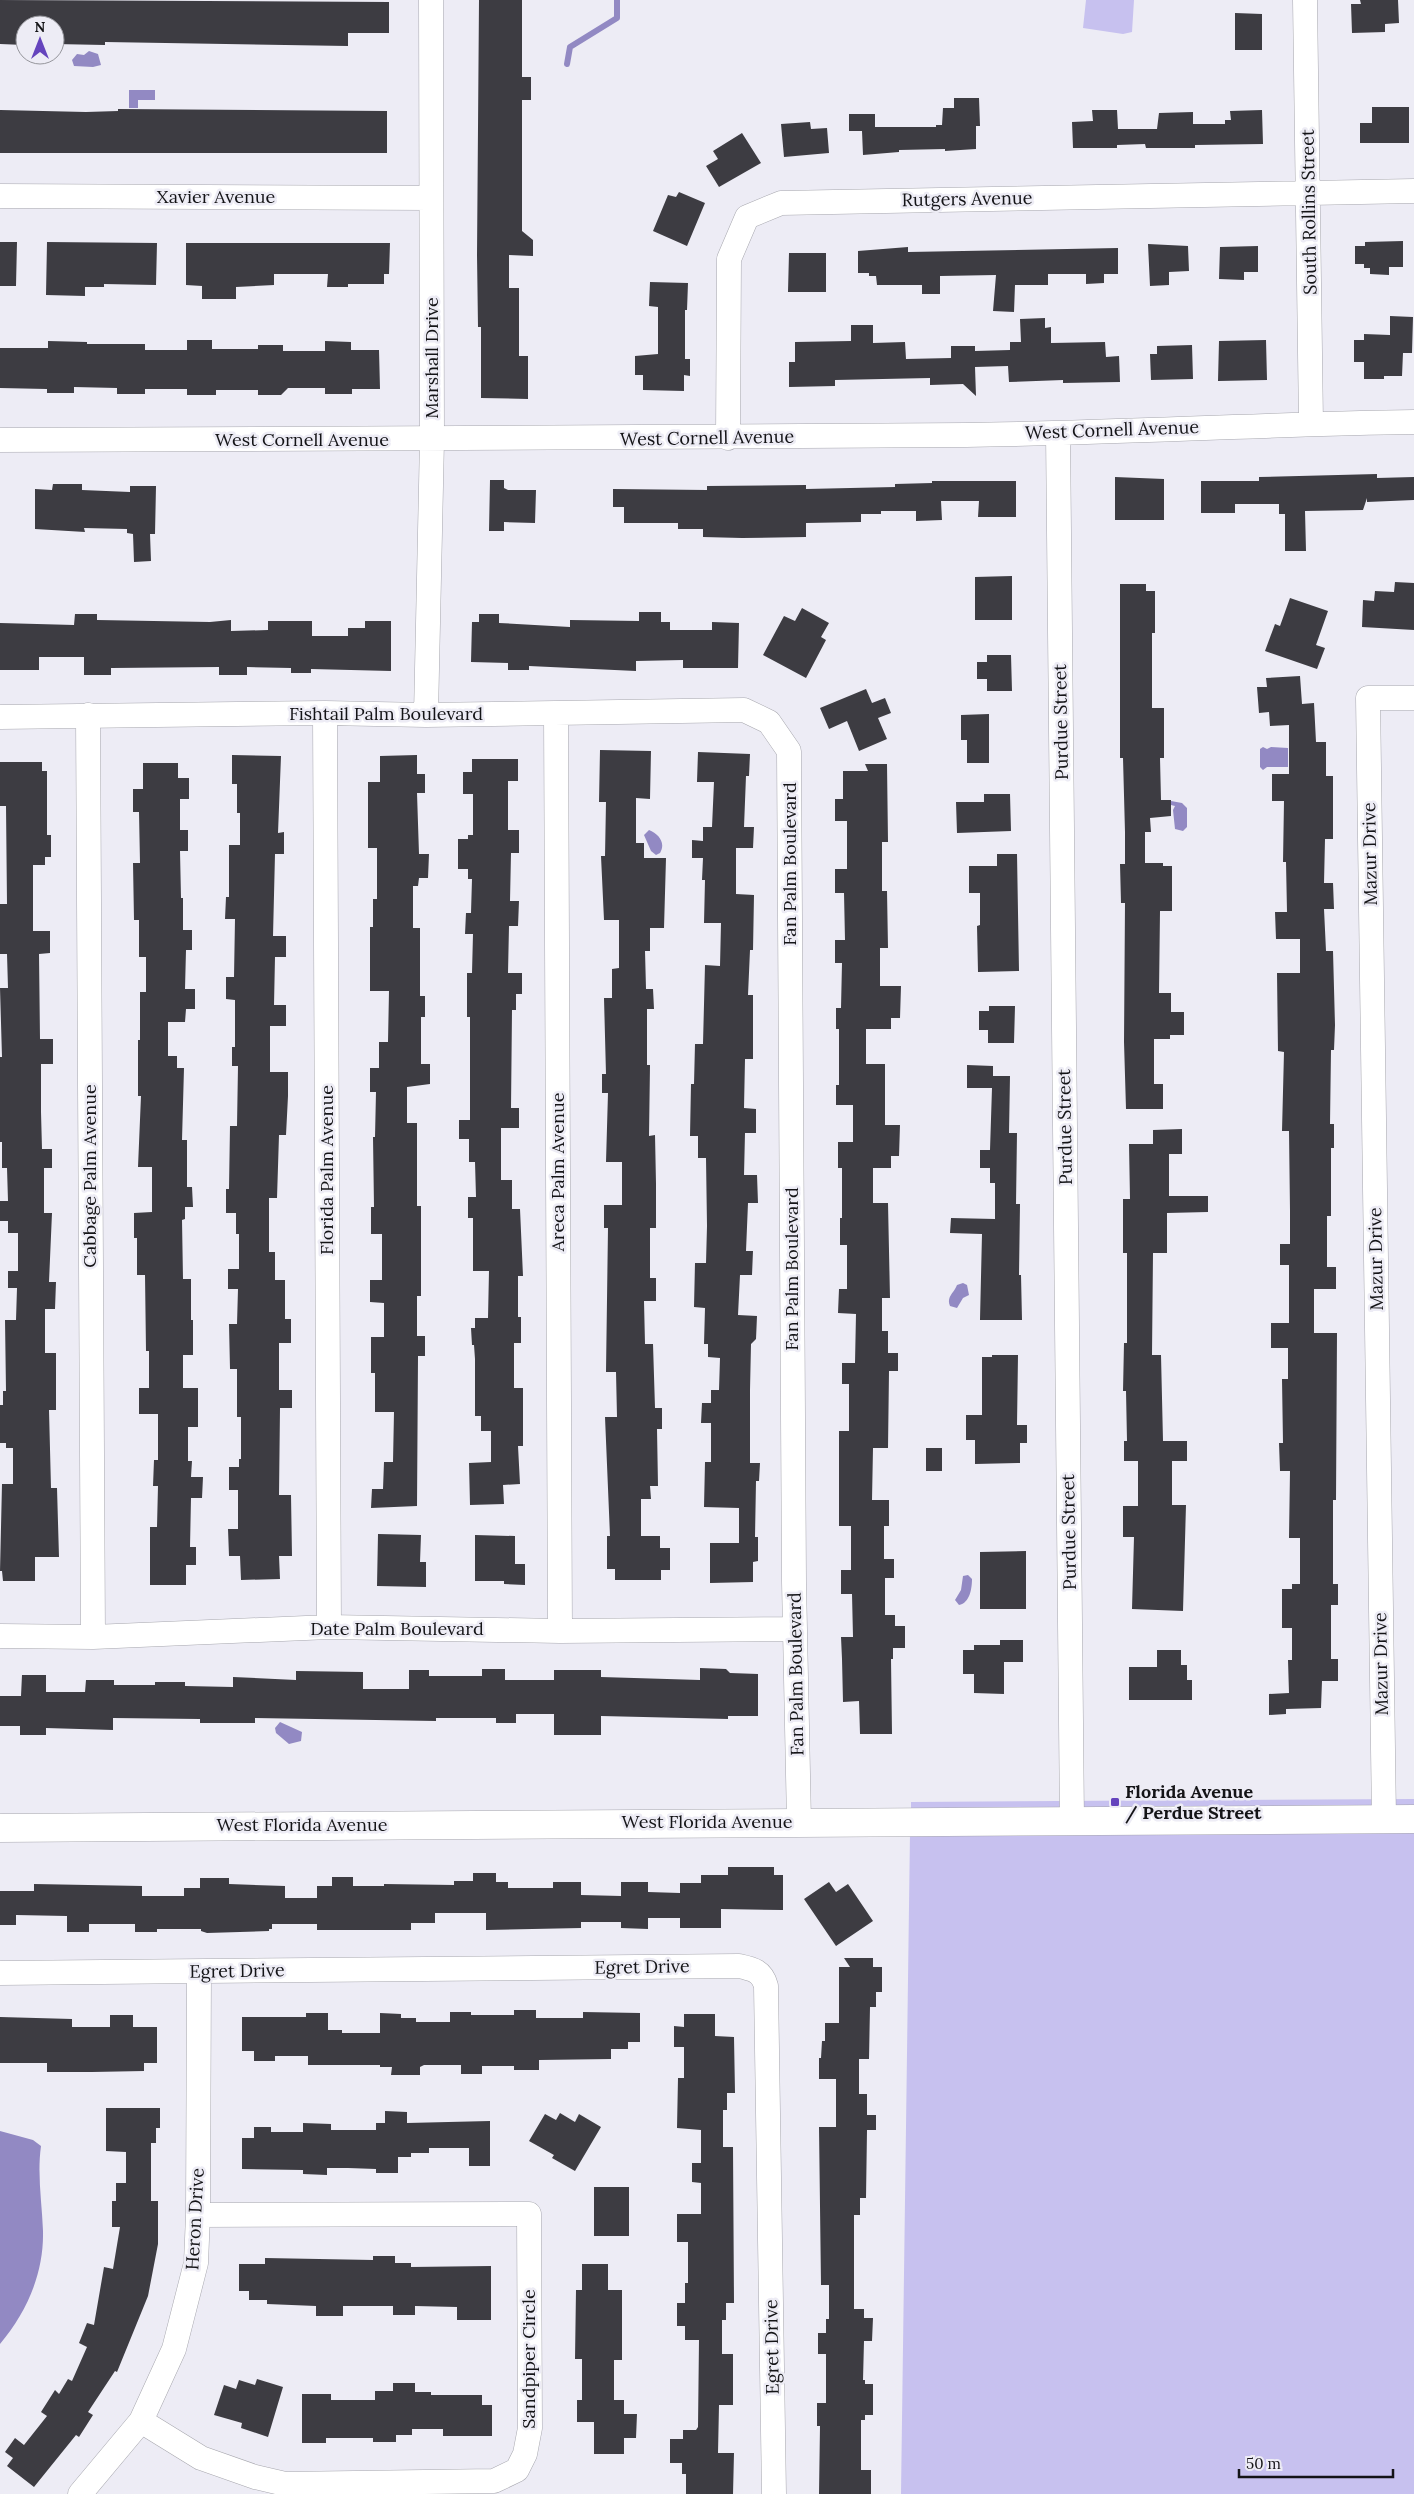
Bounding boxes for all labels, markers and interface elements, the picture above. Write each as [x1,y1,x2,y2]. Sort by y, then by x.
north arrow [15,15,65,65]
text: N [35,18,46,36]
street label: South Rollins Street [1296,129,1321,295]
street label: Xavier Avenue [157,185,276,208]
street label: Rutgers Avenue [902,186,1033,211]
street label: Marshall Drive [420,297,443,419]
street label: West Cornell Avenue [1025,415,1200,444]
street label: West Cornell Avenue [620,424,795,451]
street label: West Cornell Avenue [215,428,389,451]
street label: Purdue Street [1048,664,1073,780]
street label: Fishtail Palm Boulevard [289,702,483,725]
street label: Fan Palm Boulevard [778,782,801,946]
street label: Mazur Drive [1357,802,1382,906]
street label: Purdue Street [1052,1069,1077,1185]
street label: Cabbage Palm Avenue [78,1084,101,1268]
street label: Florida Palm Avenue [315,1085,338,1255]
street label: Areca Palm Avenue [546,1092,569,1253]
street label: Fan Palm Boulevard [780,1187,803,1351]
street label: Mazur Drive [1363,1207,1388,1311]
street label: Purdue Street [1056,1474,1081,1590]
street label: Fan Palm Boulevard [783,1592,808,1756]
street label: Mazur Drive [1368,1612,1393,1716]
street label: Date Palm Boulevard [310,1617,484,1640]
place label: Florida Avenue / Perdue Street [1125,1780,1262,1824]
marker: Florida Avenue / Perdue Street [1109,1796,1121,1808]
street label: West Florida Avenue [621,1810,793,1833]
street label: West Florida Avenue [216,1813,388,1836]
street label: Egret Drive [594,1954,690,1979]
street label: Egret Drive [189,1958,285,1983]
street label: Heron Drive [180,2167,209,2271]
street label: Sandpiper Circle [517,2289,540,2429]
street label: Egret Drive [759,2299,784,2395]
scale bar [1239,2446,1393,2478]
text: 50 m [1246,2454,1281,2473]

